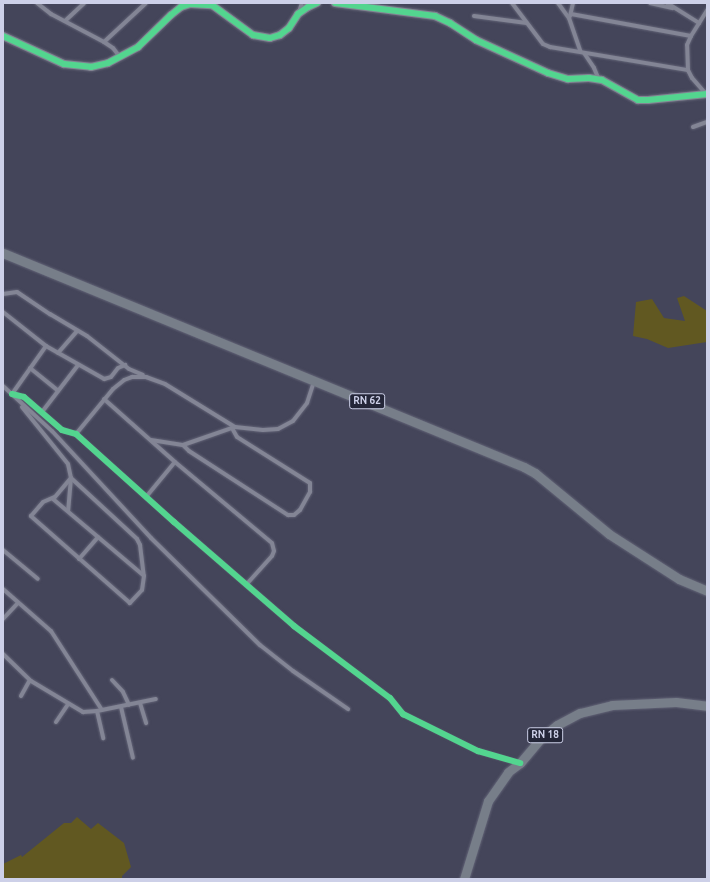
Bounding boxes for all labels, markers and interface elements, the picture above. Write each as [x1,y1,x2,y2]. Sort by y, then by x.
road number: RN 62 [349,393,385,409]
road number: RN 18 [527,727,563,743]

